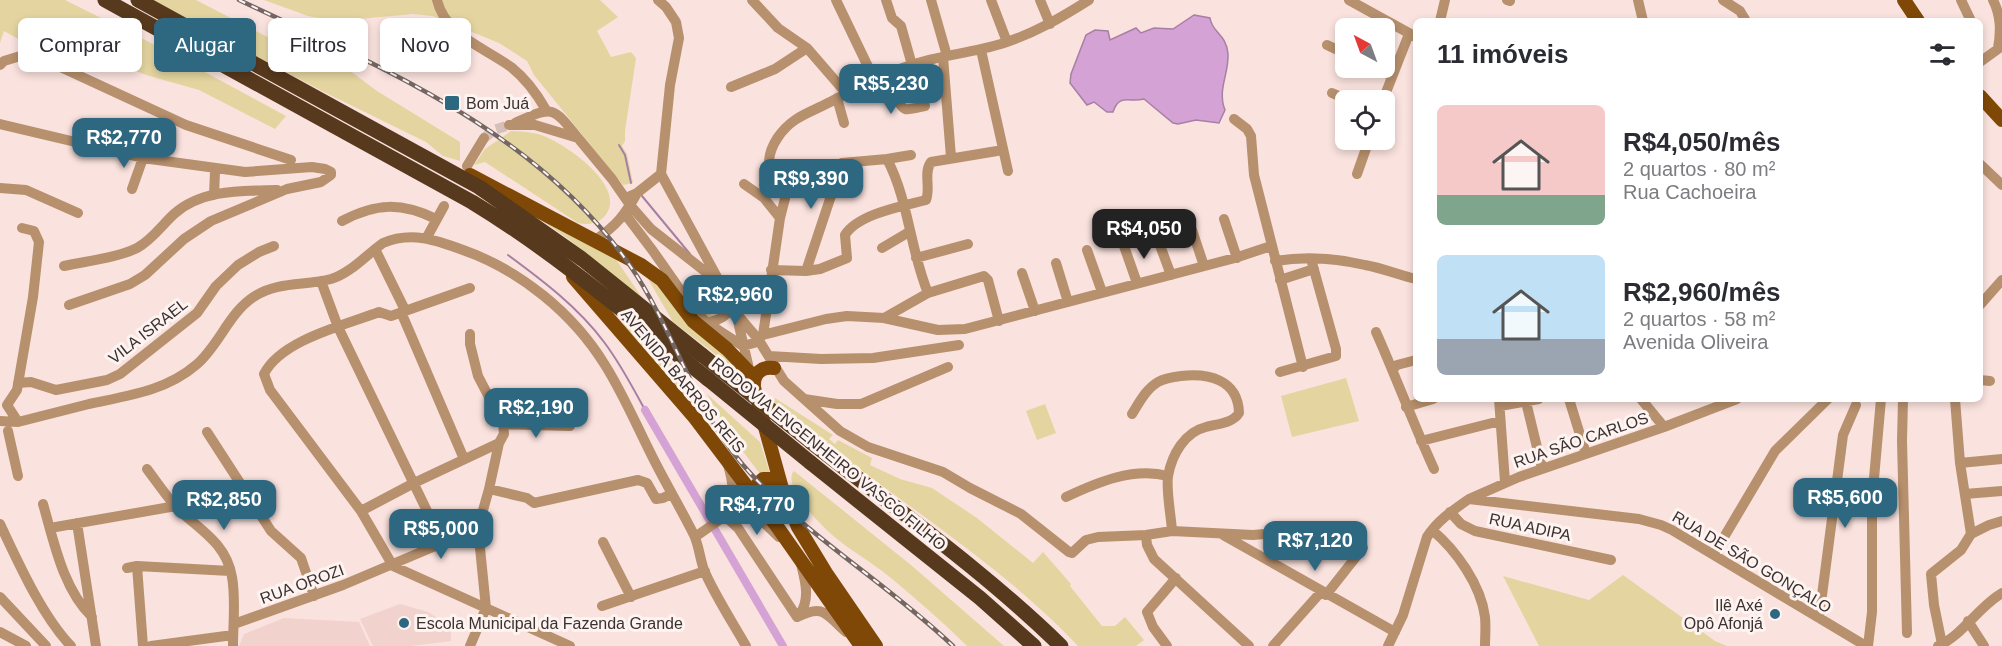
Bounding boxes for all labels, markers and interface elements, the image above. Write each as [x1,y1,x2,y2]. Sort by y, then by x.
chip: Comprar [18,18,142,72]
chip: Alugar [154,18,256,72]
chip: Filtros [268,18,368,72]
chip: Novo [380,18,471,72]
north arrow [1335,18,1395,78]
map controls [1335,18,1395,150]
icon: filters [1926,38,1959,71]
text: 11 imóveis [1437,39,1569,69]
pin: R$5,230 [836,64,946,115]
text: R$5,230 [853,72,929,94]
button: locate [1335,90,1395,150]
marker: Bom Juá [443,94,461,112]
place label: Bom Juá [466,95,529,112]
pin: R$2,770 [69,118,179,169]
text: R$2,770 [86,126,162,148]
text: R$4,050/mês [1623,127,1781,157]
icon: home [1485,129,1557,201]
text: 2 quartos · 80 m² [1623,158,1775,180]
pin: R$9,390 [756,159,866,210]
text: R$9,390 [773,167,849,189]
text: Rua Cachoeira [1623,181,1756,203]
pin: R$4,050 [1089,209,1199,260]
text: R$4,050 [1106,217,1182,239]
pin: R$2,960 [680,275,790,326]
text: R$2,960/mês [1623,277,1781,307]
icon: home [1485,279,1557,351]
text: R$2,960 [697,283,773,305]
street label: VILA ISRAEL [105,295,191,367]
street label: AVENIDA BARROS REIS [618,306,748,456]
text: 2 quartos · 58 m² [1623,308,1775,330]
text: Avenida Oliveira [1623,331,1768,353]
street label: RODOVIA ENGENHEIRO VASCO FILHO [709,354,949,554]
pin: R$2,190 [481,388,591,439]
text: R$2,190 [498,396,574,418]
street label: RUA SÃO CARLOS [1511,407,1651,471]
pin: R$5,600 [1790,478,1900,529]
pin: R$2,850 [169,480,279,531]
pin: R$4,770 [702,485,812,536]
text: R$5,600 [1807,486,1883,508]
text: R$2,850 [186,488,262,510]
text: R$4,770 [719,493,795,515]
street label: RUA DE SÃO GONÇALO [1670,506,1836,616]
pin: R$5,000 [386,509,496,560]
street label: RUA ADIPA [1487,510,1573,544]
text: R$5,000 [403,517,479,539]
pin: R$7,120 [1260,521,1370,572]
text: R$7,120 [1277,529,1353,551]
street label: RUA OROZI [258,561,346,607]
place label: Ilê Axé Opô Afonjá [1684,597,1763,632]
marker: Ilê Axé Opô Afonjá [1768,607,1782,621]
place label: Escola Municipal da Fazenda Grande [416,615,683,632]
marker: Escola Municipal da Fazenda Grande [397,616,411,630]

